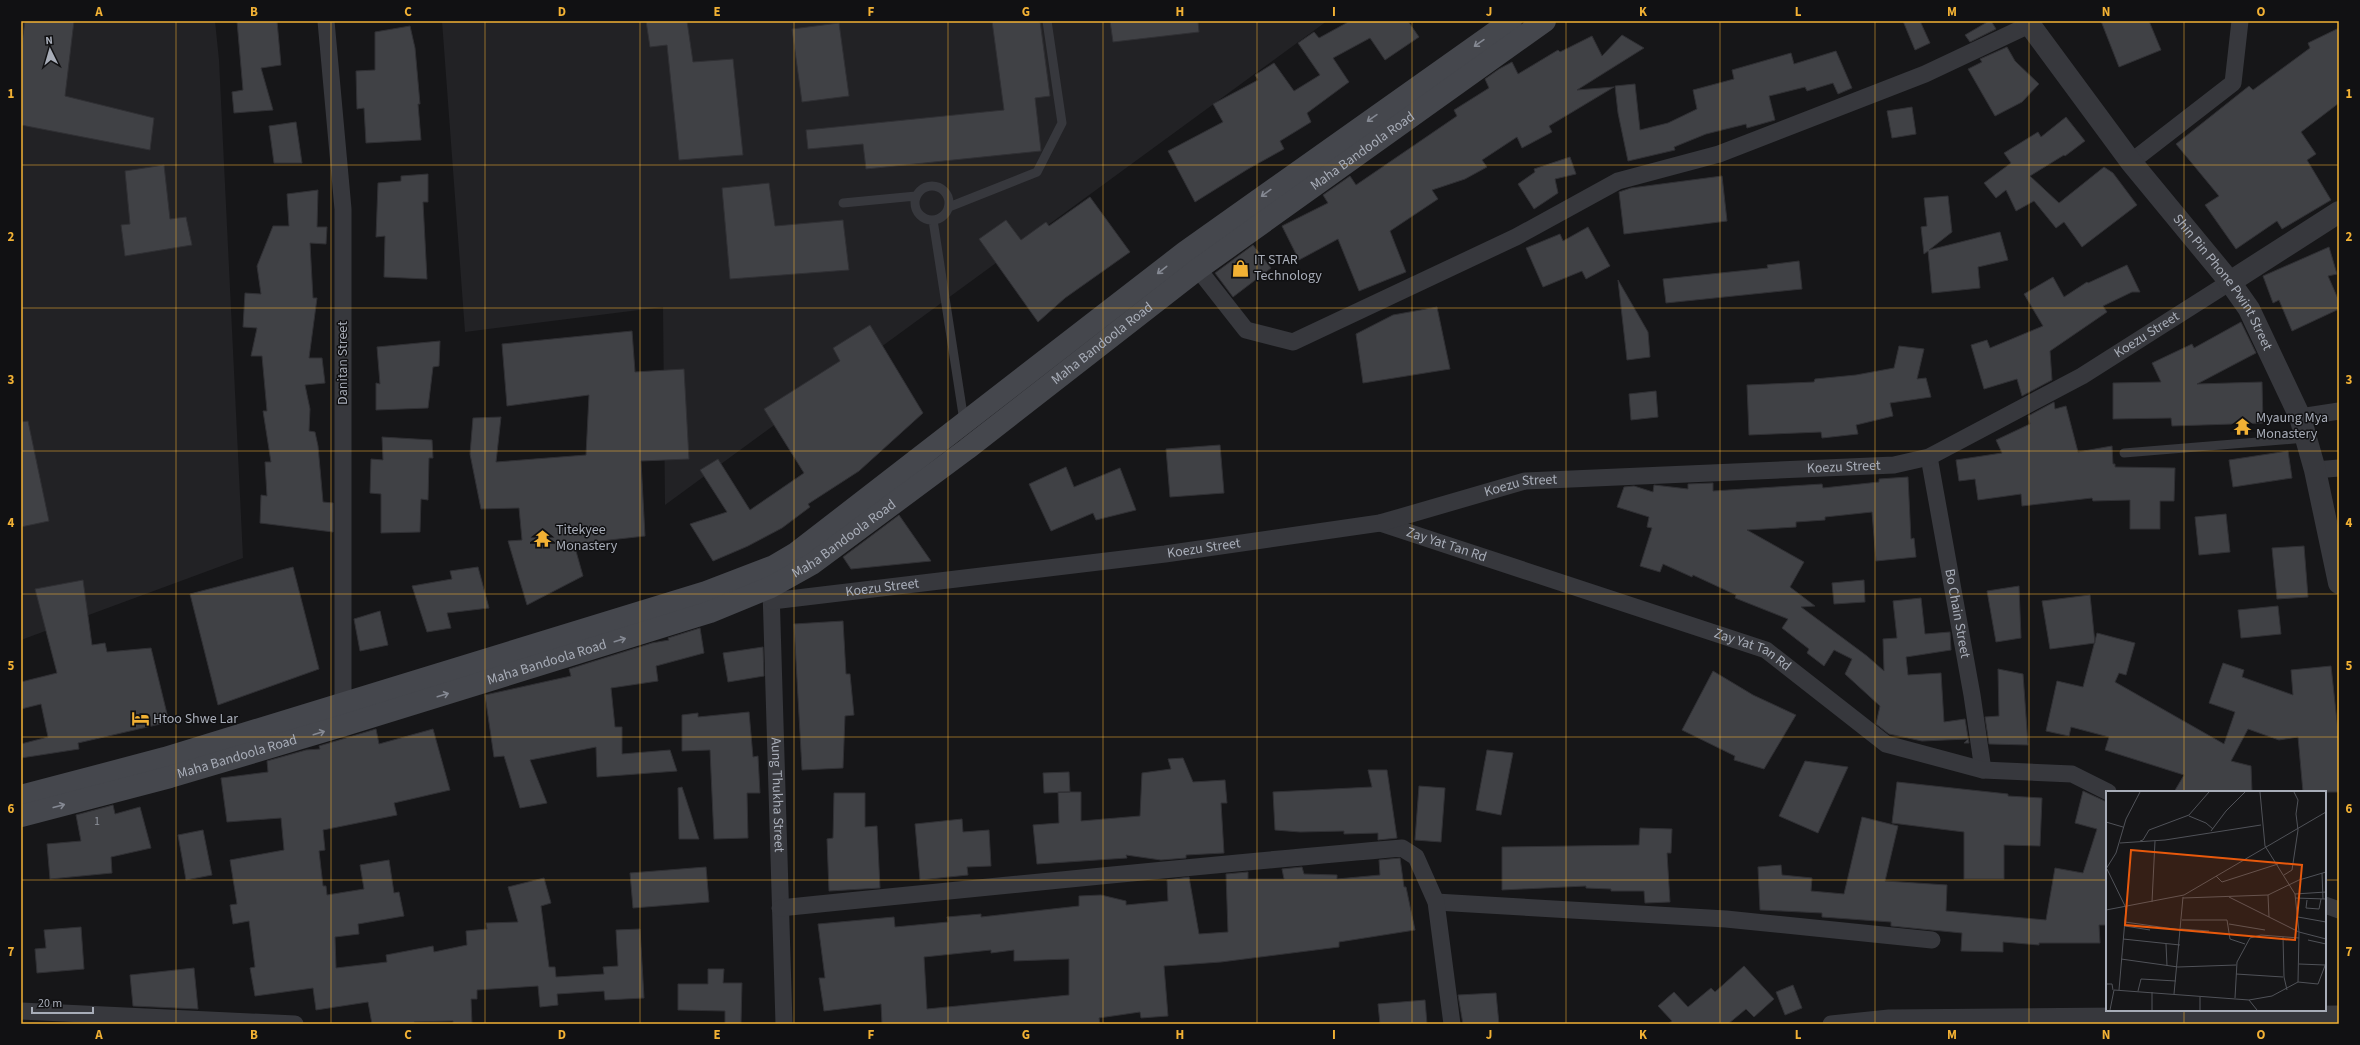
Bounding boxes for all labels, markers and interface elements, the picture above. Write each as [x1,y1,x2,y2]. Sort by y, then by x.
text: A [94,3,103,21]
text: B [250,3,258,21]
text: C [404,3,412,21]
text: D [558,3,566,21]
text: E [713,3,721,21]
text: F [868,3,875,21]
text: G [1022,3,1030,21]
text: H [1176,3,1184,21]
text: I [1332,3,1336,21]
text: J [1486,3,1492,21]
text: K [1639,3,1648,21]
text: L [1795,3,1802,21]
text: M [1947,3,1957,21]
text: N [2102,3,2110,21]
text: O [2257,3,2266,21]
north arrow [30,30,70,70]
text: N [45,33,53,48]
one-way arrow [1474,39,1485,47]
text: 1 [8,85,15,103]
text: 1 [2346,85,2353,103]
street label: Maha Bandoola Road [1306,107,1419,195]
one-way arrow [1367,114,1378,122]
one-way arrow [1261,189,1272,197]
street label: Shin Pin Phone Pwint Street [2168,210,2277,354]
text: 2 [8,228,15,246]
text: 2 [2346,228,2353,246]
place label: IT STAR Technology [1254,250,1322,286]
shop icon: IT STAR Technology [1231,258,1251,278]
one-way arrow [1156,266,1167,275]
street label: Maha Bandoola Road [1047,298,1157,390]
street label: Koezu Street [2110,307,2183,363]
street label: Danitan Street [333,321,353,405]
text: 3 [8,371,15,389]
text: 3 [2346,371,2353,389]
place label: Myaung Mya Monastery [2256,408,2328,444]
temple icon: Myaung Mya Monastery [2233,416,2253,436]
street label: Koezu Street [1806,456,1881,479]
street label: Koezu Street [1482,470,1558,502]
street label: Maha Bandoola Road [788,495,900,583]
text: 4 [8,514,15,532]
text: 4 [2346,514,2353,532]
place label: Titekyee Monastery [556,520,618,556]
street label: Zay Yat Tan Rd [1404,522,1489,567]
temple icon: Titekyee Monastery [533,528,553,548]
street label: Koezu Street [1166,533,1242,564]
street label: Bo Chain Street [1939,567,1975,660]
street label: Koezu Street [844,573,920,602]
street label: Zay Yat Tan Rd [1711,624,1795,676]
street label: Maha Bandoola Road [485,635,609,690]
one-way arrow [614,635,626,643]
text: 5 [8,657,15,675]
text: 5 [2346,657,2353,675]
one-way arrow [436,690,448,698]
hotel icon: Htoo Shwe Lar [130,709,150,729]
place label: Htoo Shwe Lar [153,709,238,729]
one-way arrow [312,729,325,736]
street label: Maha Bandoola Road [175,730,299,784]
street label: Aung Thukha Street [765,737,789,853]
inset map [2106,791,2326,1011]
text: 6 [8,800,15,818]
text: 6 [2346,800,2353,818]
one-way arrow [52,802,65,809]
house number: 1 [94,813,100,830]
text: 7 [8,943,15,961]
text: 7 [2346,943,2353,961]
scale bar [32,989,93,1015]
text: 20 m [38,995,62,1012]
text: A [94,1026,103,1044]
text: B [250,1026,258,1044]
text: C [404,1026,412,1044]
text: D [558,1026,566,1044]
text: E [713,1026,721,1044]
text: F [868,1026,875,1044]
text: G [1022,1026,1030,1044]
text: H [1176,1026,1184,1044]
text: I [1332,1026,1336,1044]
text: J [1486,1026,1492,1044]
text: K [1639,1026,1648,1044]
text: L [1795,1026,1802,1044]
text: M [1947,1026,1957,1044]
text: N [2102,1026,2110,1044]
text: O [2257,1026,2266,1044]

